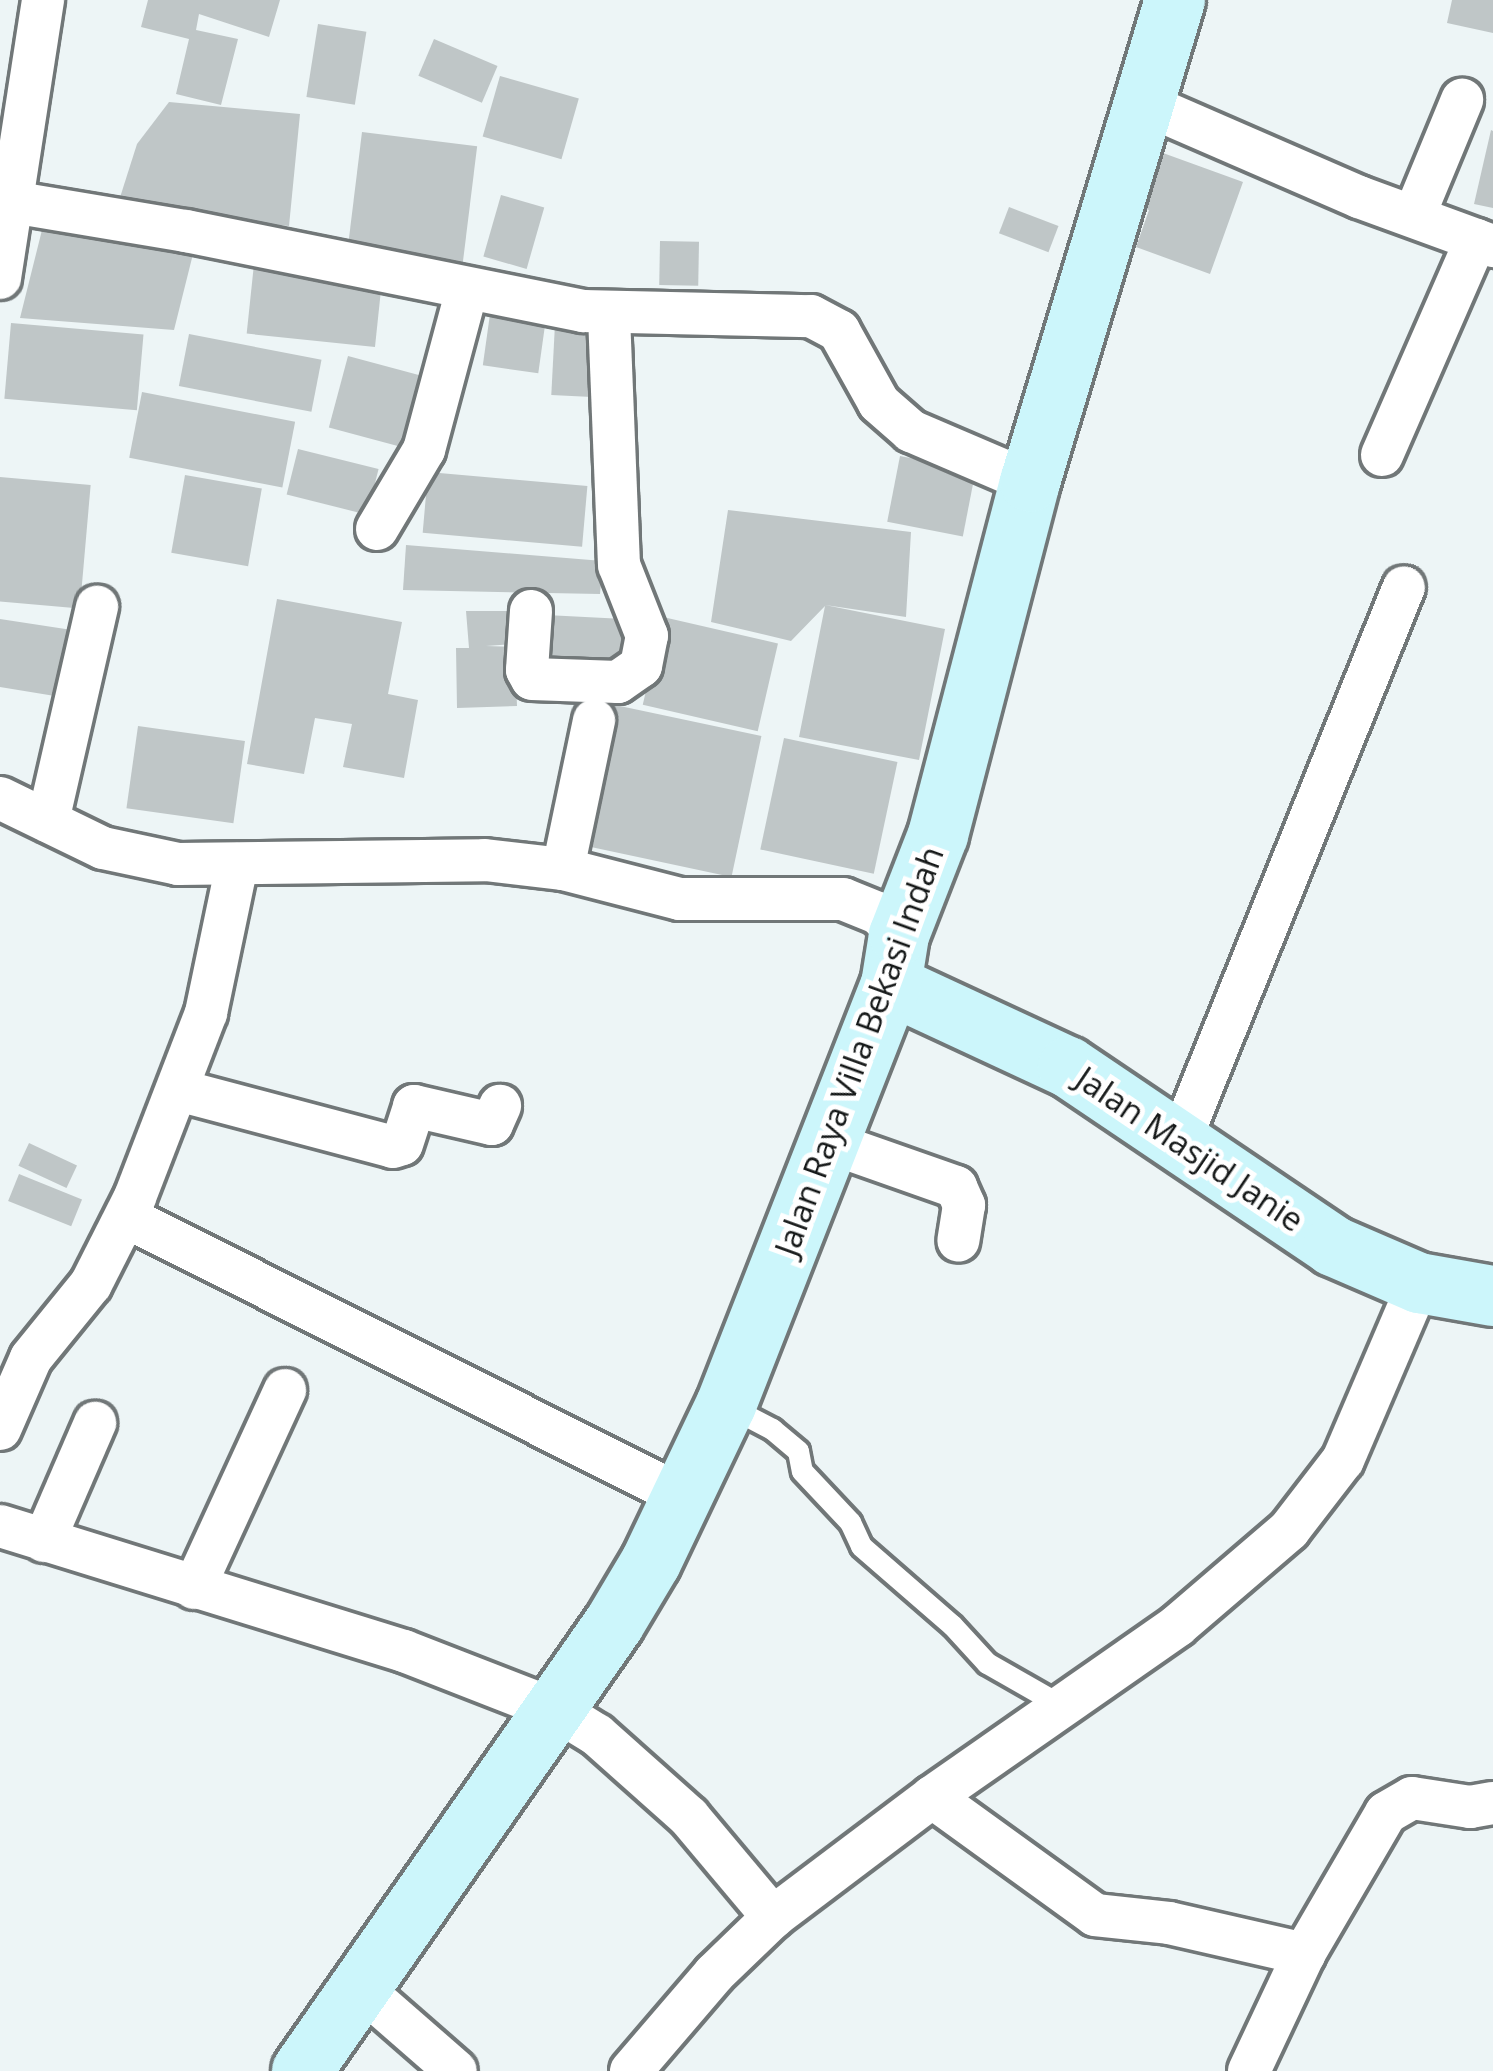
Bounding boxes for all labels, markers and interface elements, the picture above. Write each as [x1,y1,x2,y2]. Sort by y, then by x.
street label: Jalan Raya Villa Bekasi Indah [766,841,952,1261]
street label: Jalan Masjid Janie [1069,1058,1311,1240]

